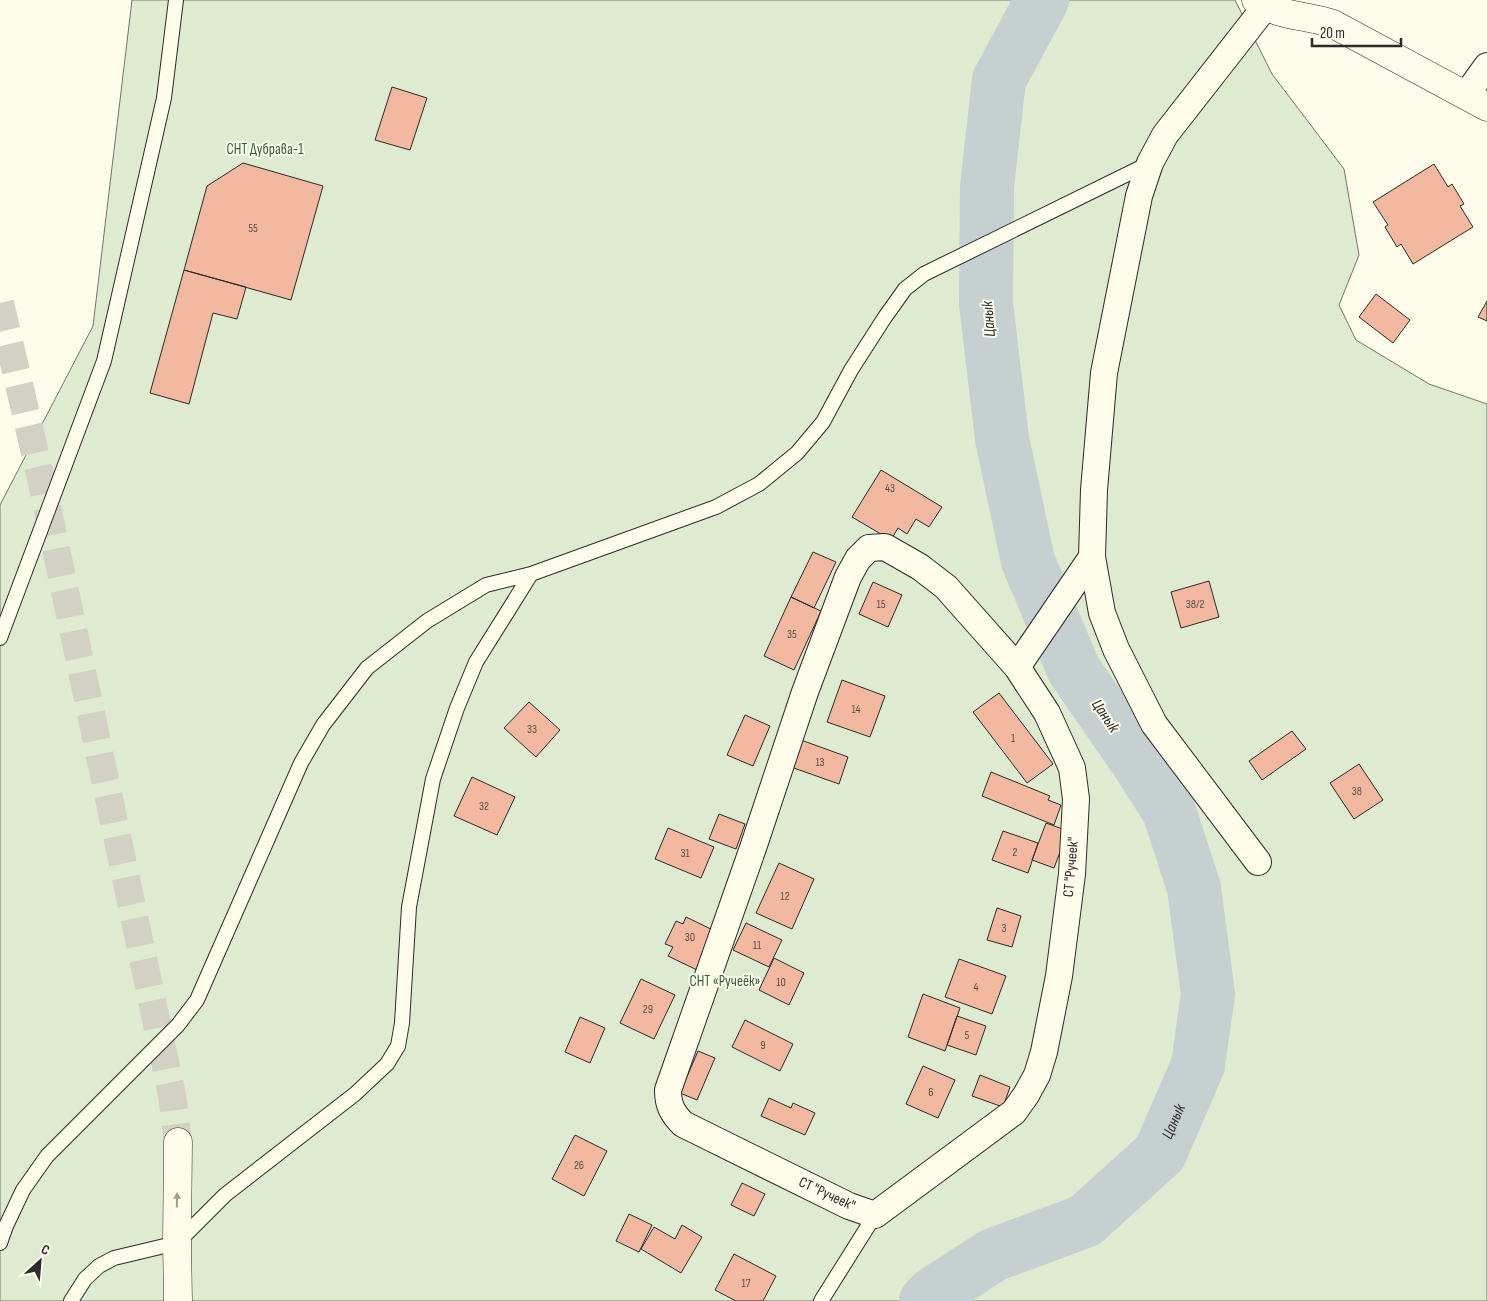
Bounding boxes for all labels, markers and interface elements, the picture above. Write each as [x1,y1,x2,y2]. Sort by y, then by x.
scale bar [1312,15,1401,47]
text: 20 m [1320,24,1345,43]
park label: СНТ Дубрава-1 [226,140,304,159]
house number: 55 [248,221,258,236]
water label: Цанык [978,299,1000,338]
house number: 43 [885,481,895,496]
house number: 15 [876,597,886,612]
house number: 38/2 [1186,597,1204,612]
house number: 35 [787,627,797,642]
water label: Цанык [1087,696,1123,737]
house number: 14 [851,702,861,717]
house number: 33 [527,722,537,737]
house number: 1 [1011,731,1016,746]
house number: 13 [815,755,825,770]
house number: 38 [1352,784,1362,799]
house number: 32 [479,799,489,814]
street label: СТ "Ручеек" [1059,836,1083,898]
house number: 2 [1013,845,1018,860]
house number: 31 [680,846,690,861]
house number: 12 [780,889,790,904]
house number: 3 [1001,921,1007,936]
house number: 30 [685,930,695,945]
house number: 11 [753,938,762,953]
park label: СНТ «Ручеёк» [689,972,761,991]
house number: 10 [776,975,786,990]
house number: 4 [973,980,979,995]
house number: 29 [643,1002,653,1017]
house number: 5 [965,1028,970,1043]
house number: 9 [760,1038,766,1053]
house number: 6 [928,1085,934,1100]
water label: Цанык [1158,1100,1190,1142]
house number: 26 [574,1158,584,1173]
street label: СТ "Ручеек" [796,1173,858,1215]
one-way arrow [173,1192,181,1208]
north arrow [15,1236,65,1286]
text: С [39,1241,52,1259]
house number: 17 [742,1276,751,1291]

